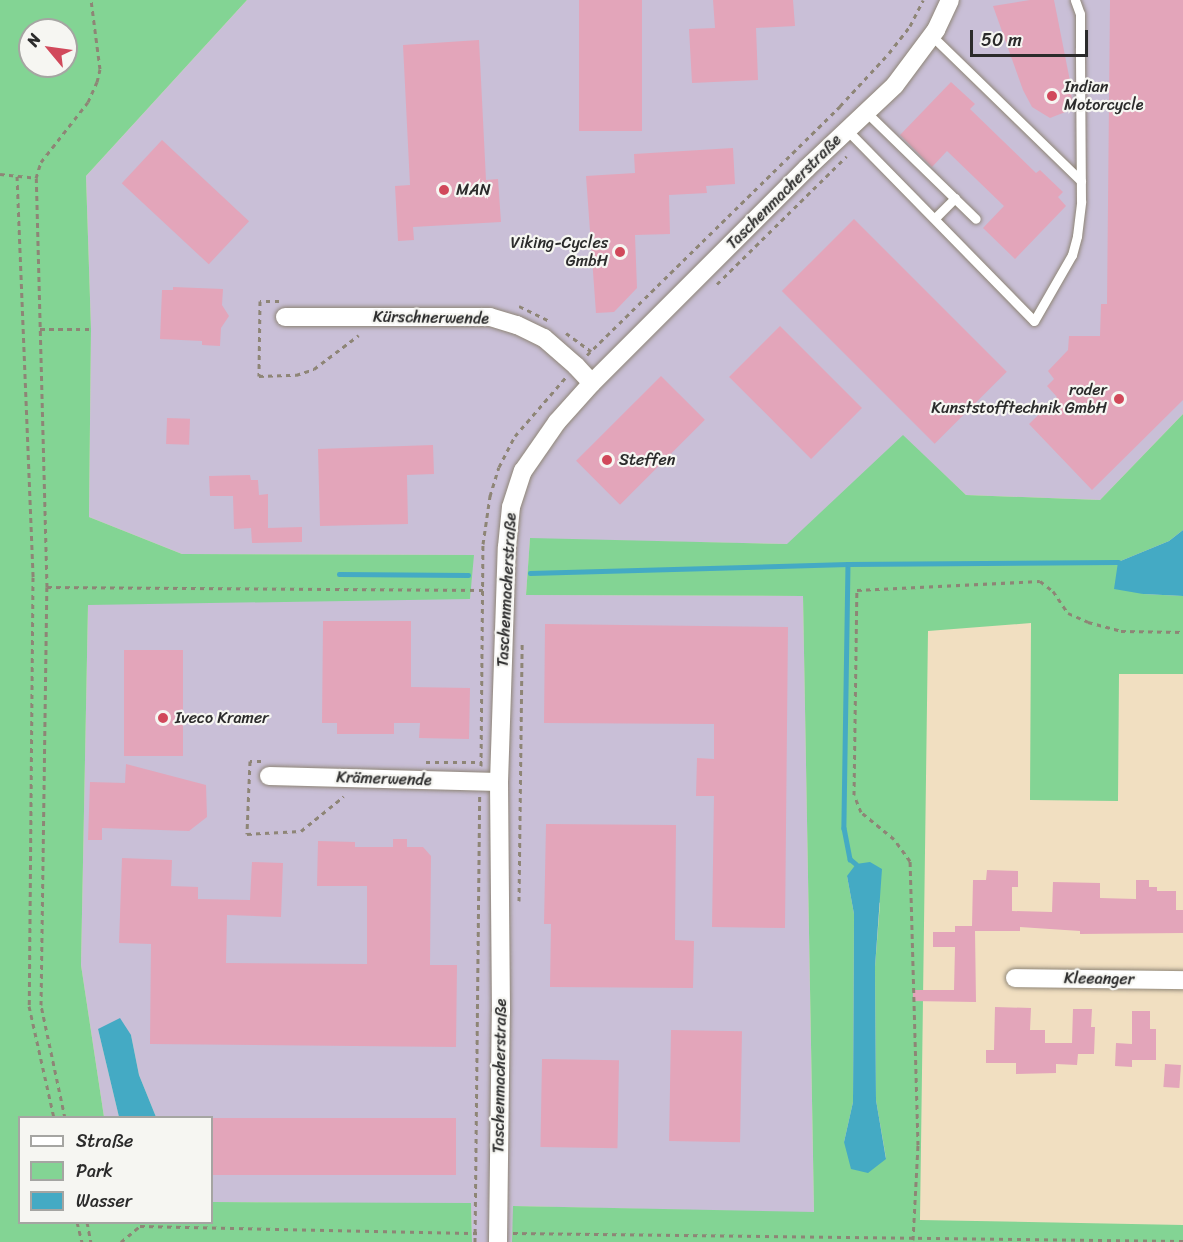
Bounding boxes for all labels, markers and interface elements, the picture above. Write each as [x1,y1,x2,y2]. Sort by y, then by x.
north arrow [18,18,78,78]
scale bar [973,18,1092,56]
text: 50 m [981,24,1022,56]
text: N [18,28,49,52]
place label: Indian Motorcycle [1064,77,1143,115]
marker: Indian Motorcycle [1045,89,1059,103]
street label: Taschenmacherstraße [723,131,845,253]
place label: MAN [456,180,491,200]
marker: MAN [437,183,451,197]
place label: Viking-Cycles GmbH [511,233,608,271]
marker: Viking-Cycles GmbH [613,245,627,259]
street label: Kürschnerwende [373,307,489,329]
place label: roder Kunststofftechnik GmbH [931,380,1107,418]
marker: roder Kunststofftechnik GmbH [1112,392,1126,406]
place label: Steffen [619,450,675,470]
marker: Steffen [600,453,614,467]
street label: Taschenmacherstraße [493,512,521,668]
place label: Iveco Kramer [175,708,269,728]
marker: Iveco Kramer [156,711,170,725]
street label: Krämerwende [336,768,432,790]
street label: Kleeanger [1064,969,1134,989]
street label: Taschenmacherstraße [489,999,511,1153]
legend [18,1116,213,1224]
text: Straße [76,1125,133,1157]
text: Park [76,1155,113,1187]
text: Wasser [76,1185,132,1217]

